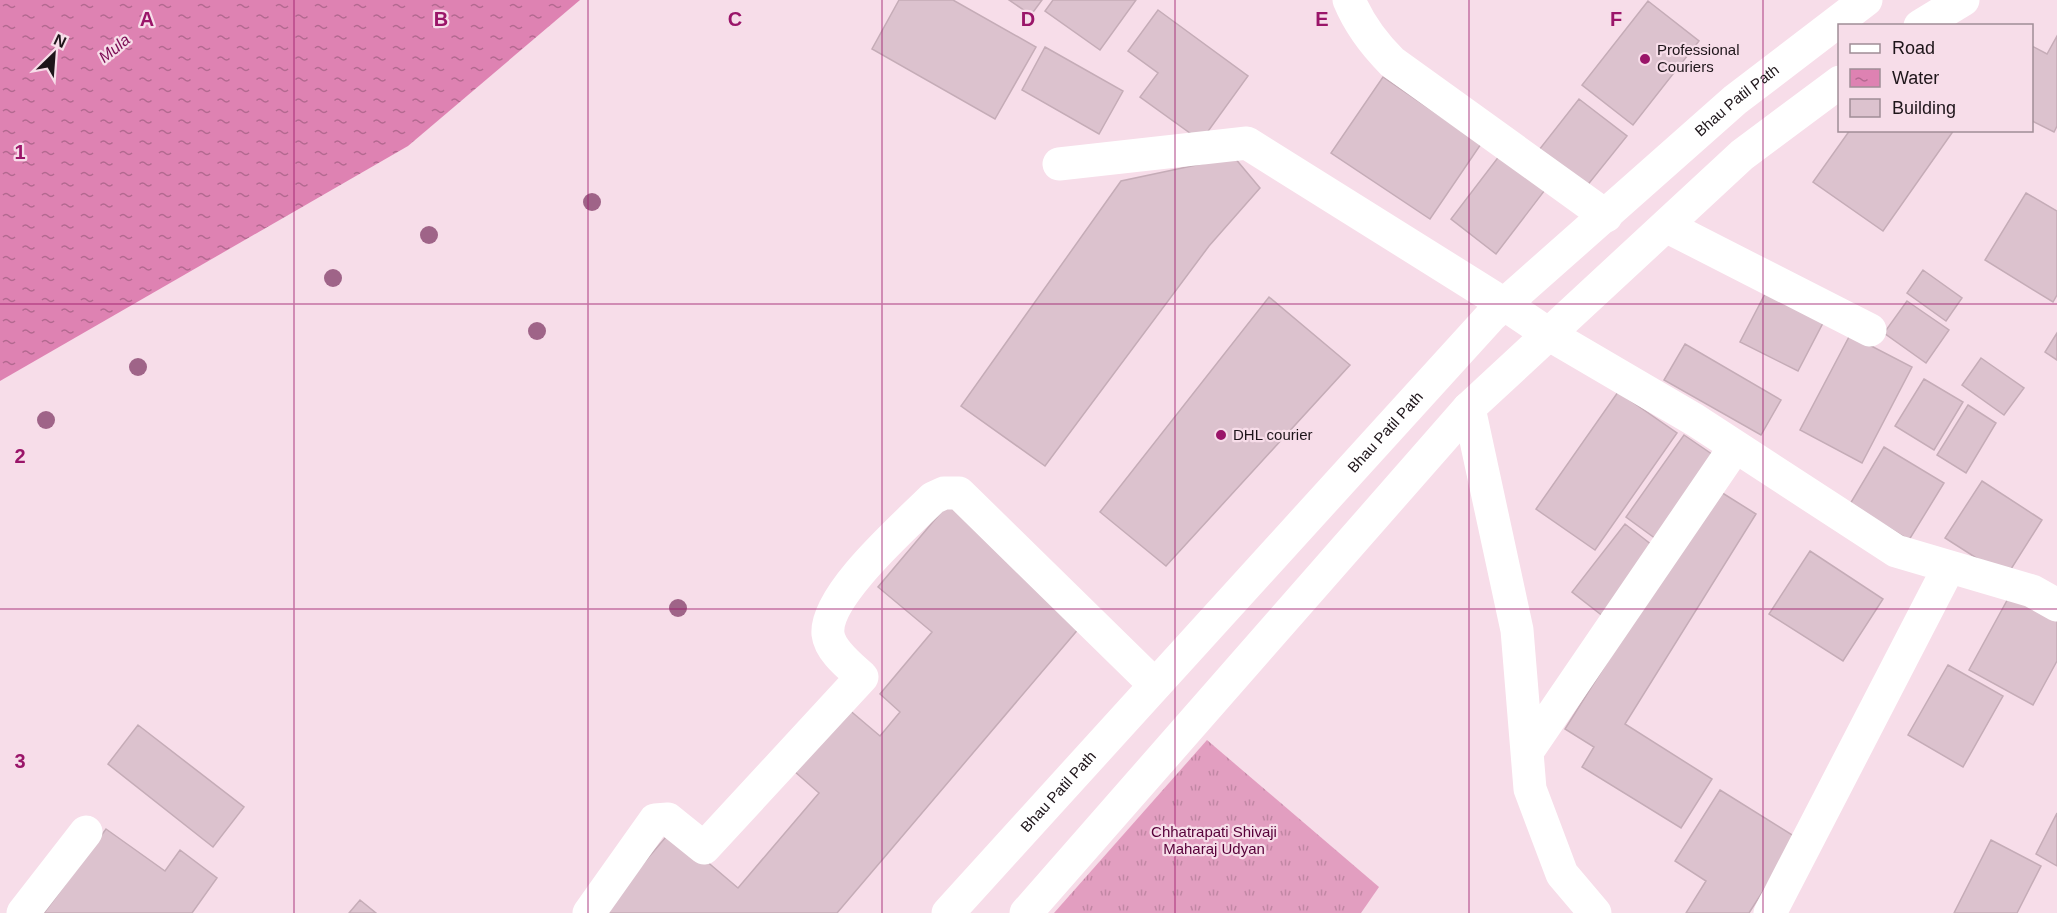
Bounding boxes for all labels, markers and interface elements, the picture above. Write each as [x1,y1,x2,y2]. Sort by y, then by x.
text: A [140,8,154,30]
text: B [434,8,448,30]
text: C [728,8,742,30]
text: D [1021,8,1035,30]
text: E [1315,8,1329,30]
text: F [1610,8,1622,30]
north arrow [24,24,84,84]
legend [1838,24,2033,132]
text: N [51,31,69,51]
water label: Mula [95,31,133,66]
text: Road [1892,38,1935,58]
place label: Professional Couriers [1657,41,1740,75]
marker: Professional Couriers [1638,52,1652,66]
street label: Bhau Patil Path [1691,61,1782,140]
text: Water [1892,68,1939,88]
text: Building [1892,98,1956,118]
text: 1 [14,141,26,163]
street label: Bhau Patil Path [1344,388,1426,476]
place label: DHL courier [1233,426,1312,443]
marker: DHL courier [1214,428,1228,442]
text: 2 [14,445,26,467]
street label: Bhau Patil Path [1017,747,1099,835]
text: 3 [14,750,26,772]
park label: Chhatrapati Shivaji Maharaj Udyan [1151,823,1277,857]

